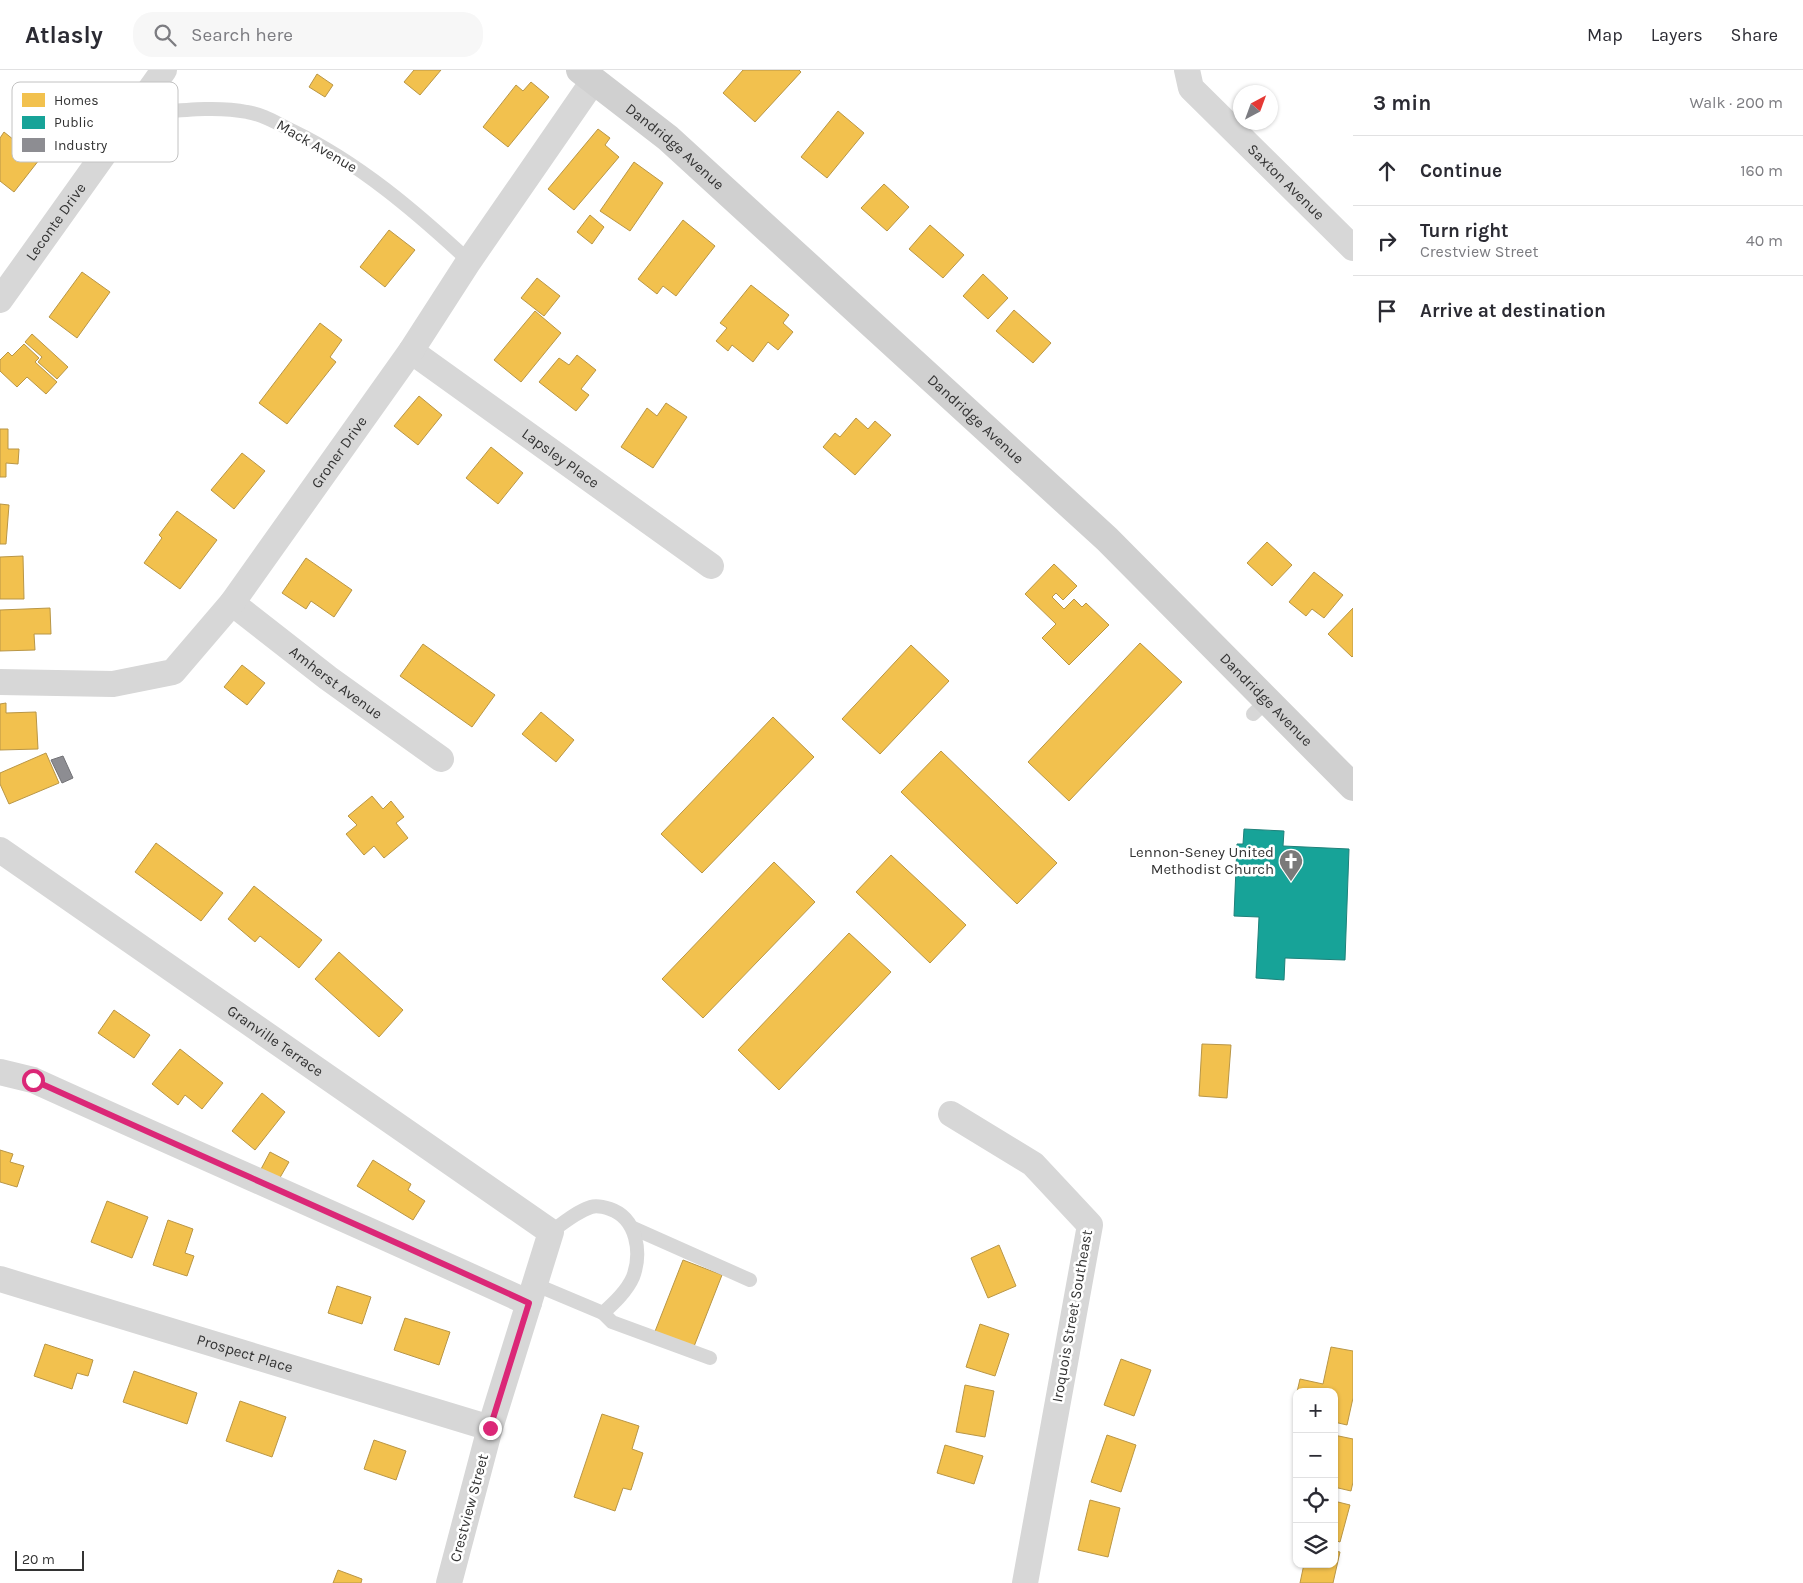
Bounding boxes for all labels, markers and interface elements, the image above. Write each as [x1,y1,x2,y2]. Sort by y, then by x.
search box [133,12,483,57]
text: Atlasly [25,21,103,49]
icon: search [151,21,179,49]
text: Search here [191,24,293,46]
text: Map [1587,24,1623,46]
text: Layers [1651,24,1703,46]
text: Share [1731,24,1778,46]
legend [12,82,178,162]
north arrow [1233,85,1278,130]
text: 3 min [1373,91,1431,115]
text: Homes [54,92,99,109]
text: Walk · 200 m [1689,93,1783,112]
street label: Dandridge Avenue [622,100,728,194]
text: Public [54,114,94,131]
street label: Mack Avenue [273,116,361,176]
text: Industry [54,137,108,154]
street label: Saxton Avenue [1244,140,1328,224]
icon: ahead [1373,157,1401,185]
text: Continue [1420,160,1502,182]
text: 160 m [1740,161,1783,180]
street label: Leconte Drive [22,179,90,264]
text: Turn right [1420,220,1509,242]
icon: right [1373,227,1401,255]
text: 40 m [1746,231,1783,250]
text: Crestview Street [1420,242,1539,261]
icon: arrive [1373,297,1401,325]
text: Arrive at destination [1420,300,1606,322]
street label: Dandridge Avenue [924,371,1028,468]
street label: Groner Drive [307,413,371,492]
street label: Lapsley Place [518,424,603,492]
street label: Amherst Avenue [286,642,386,723]
street label: Dandridge Avenue [1216,649,1316,750]
place label: Lennon-Seney United Methodist Church [1129,843,1274,878]
church icon: Lennon-Seney United Methodist Church [1278,848,1304,882]
street label: Granville Terrace [224,1001,327,1080]
route start [22,1069,45,1092]
street label: Iroquois Street Southeast [1048,1228,1096,1404]
street label: Prospect Place [195,1330,295,1377]
map controls [1293,1388,1338,1568]
button: + [1293,1388,1338,1433]
route end [479,1417,502,1440]
button: − [1293,1433,1338,1478]
street label: Crestview Street [446,1452,492,1564]
button: locate [1293,1478,1338,1523]
button: layers [1293,1523,1338,1568]
scale bar [15,1548,84,1571]
text: 20 m [22,1551,55,1568]

